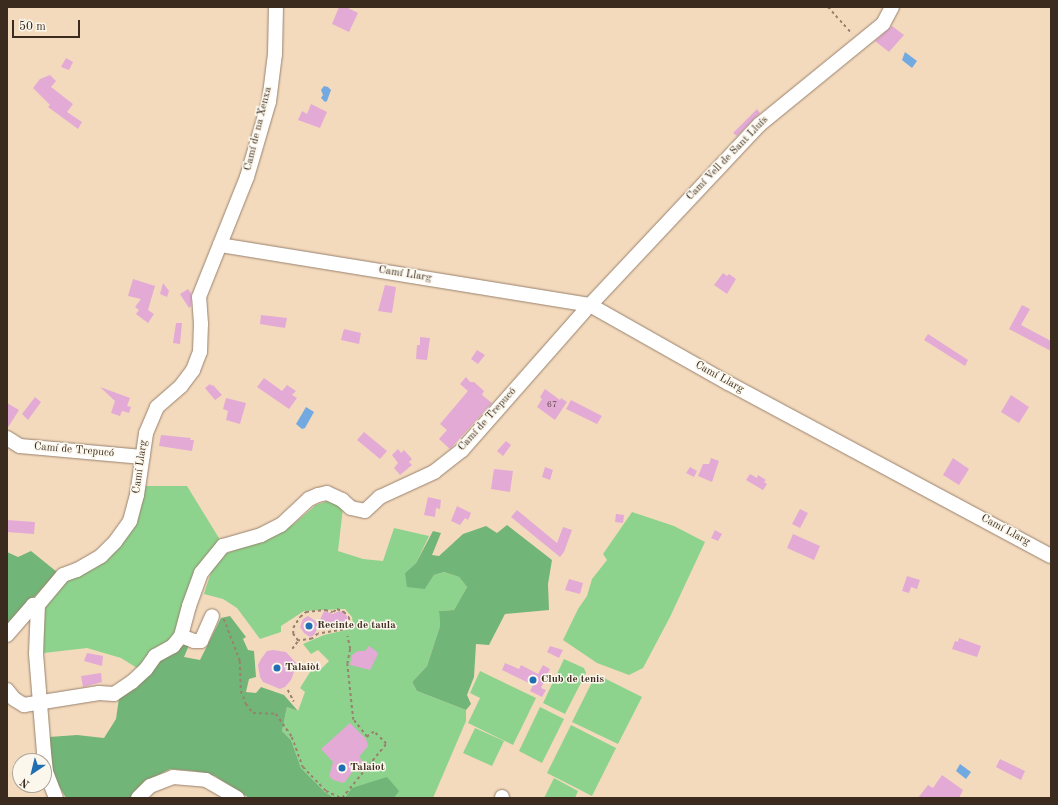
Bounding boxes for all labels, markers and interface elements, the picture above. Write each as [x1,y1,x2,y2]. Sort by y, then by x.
scale bar [14,12,82,38]
text: 50 m [19,21,46,33]
street label: Camí de na Xenxa [242,86,276,172]
street label: Camí Vell de Sant Lluís [684,114,772,204]
street label: Camí Llarg [377,264,433,286]
street label: Camí Llarg [692,359,746,397]
street label: Camí de Trepucó [456,386,520,454]
house number: 67 [547,400,557,410]
street label: Camí Llarg [131,439,151,495]
street label: Camí de Trepucó [33,441,115,461]
street label: Camí Llarg [978,513,1032,549]
place label: Recinte de taula [317,619,396,633]
marker: Recinte de taula [304,621,314,631]
place label: Talaiòt [285,661,320,675]
marker: Talaiòt [272,663,282,673]
place label: Club de tenis [541,673,604,687]
marker: Club de tenis [528,675,538,685]
north arrow [12,753,52,793]
place label: Talaiot [350,761,385,775]
marker: Talaiot [337,763,347,773]
text: N [19,776,32,789]

